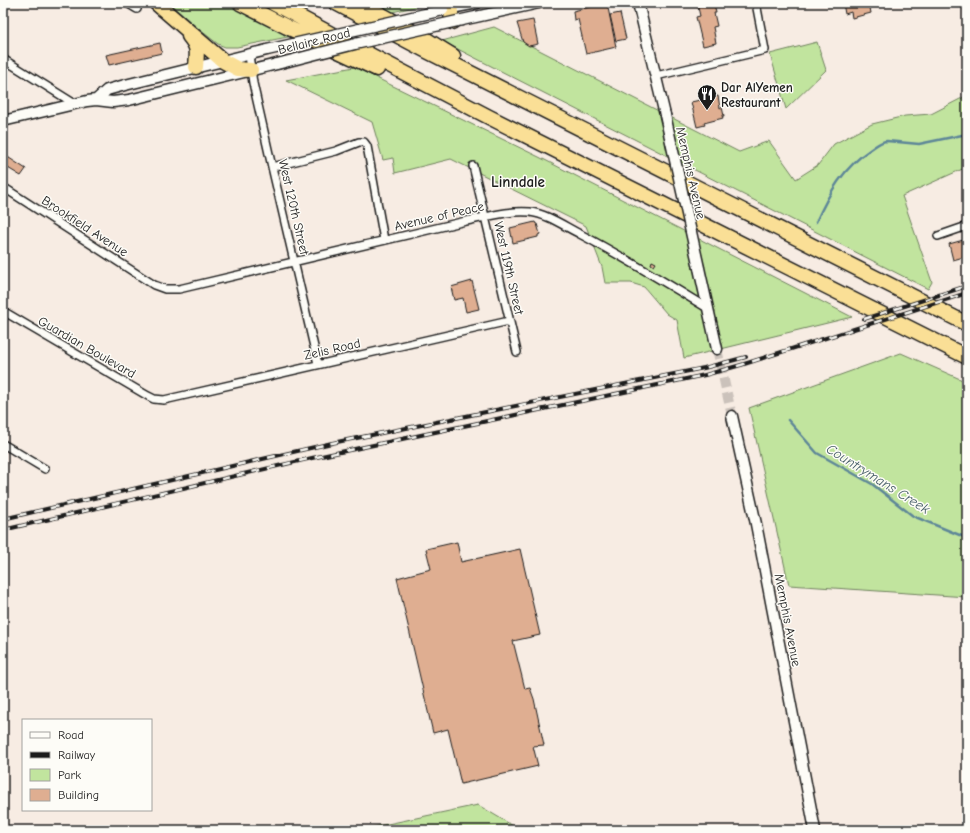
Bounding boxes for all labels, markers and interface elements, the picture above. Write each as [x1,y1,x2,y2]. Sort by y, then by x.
street label: Bellaire Road [276,25,352,57]
place label: Dar AlYemen Restaurant [721,80,793,110]
restaurant icon: Dar AlYemen Restaurant [696,83,718,111]
street label: Memphis Avenue [673,125,709,221]
street label: West 120th Street [276,158,313,258]
district label: Linndale [491,173,545,191]
street label: Brookfield Avenue [39,193,131,260]
street label: Avenue of Peace [393,198,486,234]
street label: West 119th Street [491,220,527,317]
street label: Guardian Boulevard [36,313,138,381]
street label: Zelis Road [302,335,362,363]
water label: Countrymans Creek [823,440,933,518]
street label: Memphis Avenue [772,572,804,668]
legend [22,719,152,811]
text: Road [58,728,84,742]
text: Railway [58,748,96,762]
text: Park [58,768,81,782]
text: Building [58,788,99,802]

